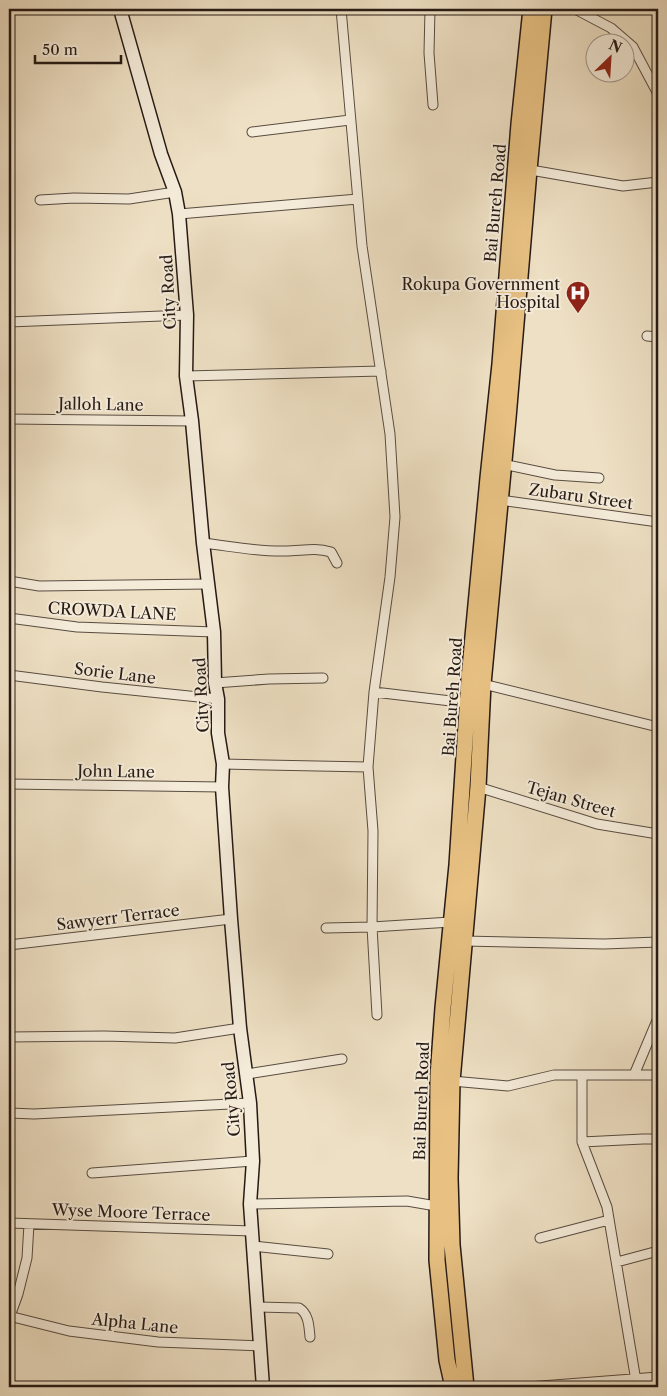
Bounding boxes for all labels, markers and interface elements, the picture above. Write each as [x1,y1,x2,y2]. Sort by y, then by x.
scale bar [35,32,121,64]
north arrow [584,32,634,82]
text: N [606,35,625,57]
text: 50 m [42,40,78,59]
street label: Bai Bureh Road [480,143,510,263]
street label: City Road [156,254,180,330]
place label: Rokupa Government Hospital [401,274,560,312]
hospital icon: Rokupa Government Hospital [565,280,591,314]
street label: Jalloh Lane [55,393,144,415]
street label: Zubaru Street [528,479,635,513]
street label: CROWDA LANE [47,598,177,624]
street label: Bai Bureh Road [438,637,466,757]
street label: City Road [189,657,213,733]
street label: Sorie Lane [73,658,157,688]
street label: John Lane [74,760,155,782]
street label: Tejan Street [524,777,618,821]
street label: Sawyerr Terrace [55,900,181,934]
street label: Bai Bureh Road [409,1041,433,1161]
street label: City Road [218,1060,244,1137]
street label: Wyse Moore Terrace [50,1199,211,1225]
street label: Alpha Lane [90,1308,179,1337]

